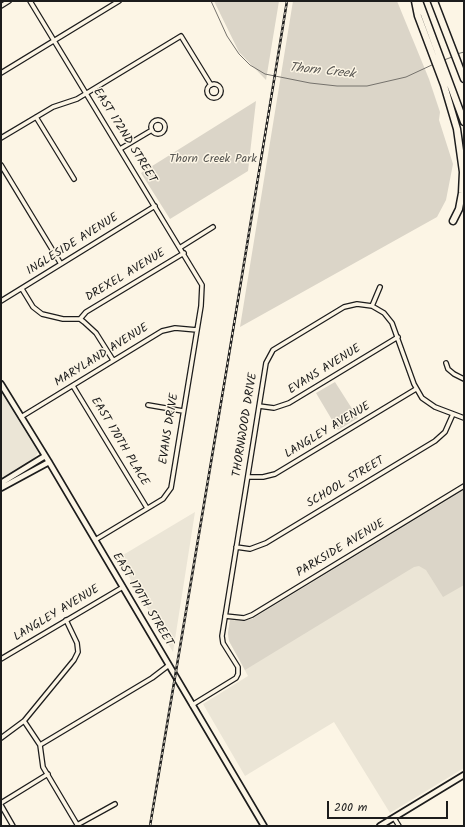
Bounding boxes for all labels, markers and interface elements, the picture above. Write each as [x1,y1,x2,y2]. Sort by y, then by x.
water label: Thorn Creek [288,61,356,83]
street label: EAST 172ND STREET [89,86,159,186]
park label: Thorn Creek Park [169,153,257,167]
street label: INGLESIDE AVENUE [24,211,122,279]
street label: DREXEL AVENUE [83,246,169,306]
street label: MARYLAND AVENUE [52,321,152,391]
street label: EVANS AVENUE [286,342,364,398]
street label: THORNWOOD DRIVE [231,372,261,478]
street label: EVANS DRIVE [157,392,183,466]
street label: EAST 170TH PLACE [87,395,151,489]
street label: LANGLEY AVENUE [282,400,374,462]
street label: SCHOOL STREET [305,454,387,512]
street label: PARKSIDE AVENUE [294,517,388,581]
street label: EAST 170TH STREET [108,551,176,649]
street label: LANGLEY AVENUE [11,583,103,645]
scale bar [329,793,450,819]
text: 200 m [334,798,367,817]

